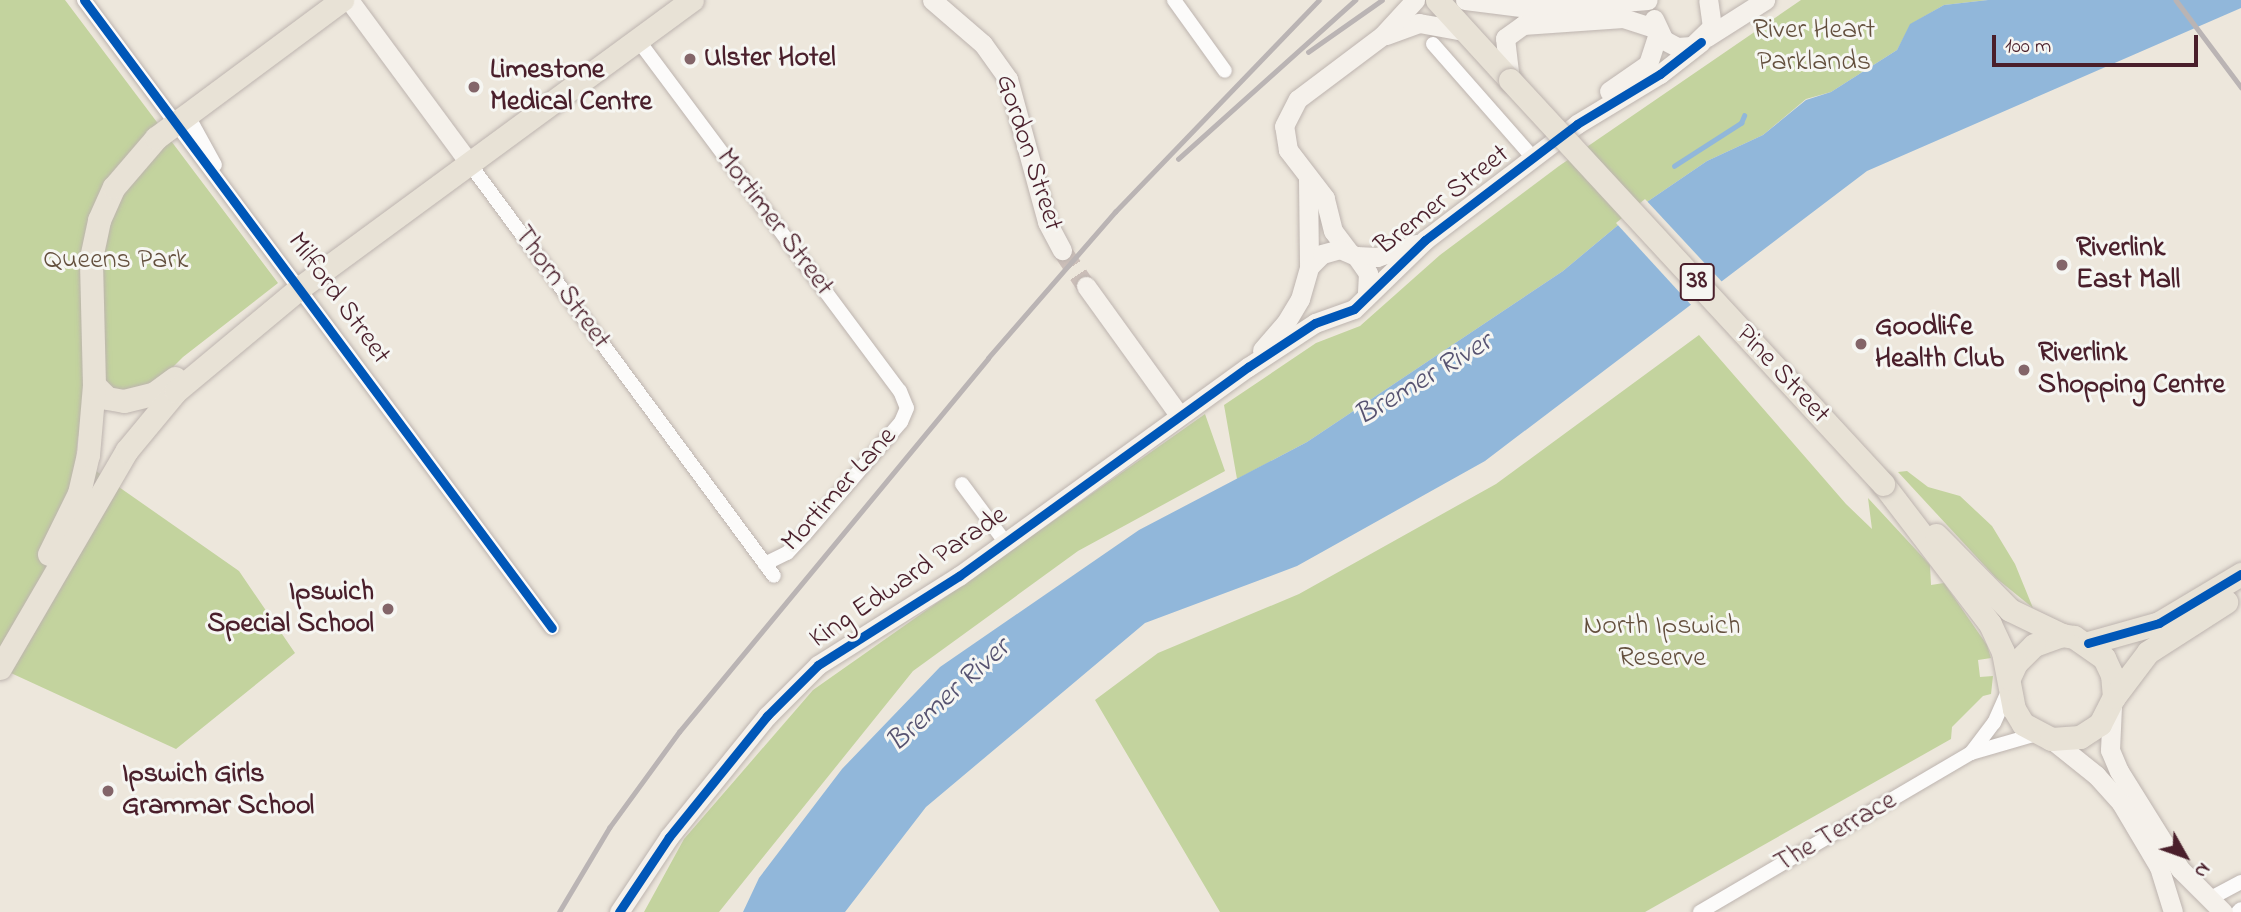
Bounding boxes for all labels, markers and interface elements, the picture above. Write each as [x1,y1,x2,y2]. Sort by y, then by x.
park label: River Heart Parklands [1753,14,1875,80]
scale bar [1996,21,2202,65]
text: 100 m [2005,32,2051,62]
place label: Ulster Hotel [704,42,836,76]
marker: Ulster Hotel [682,51,698,67]
place label: Limestone Medical Centre [490,54,652,120]
street label: Gordon Street [987,71,1069,235]
marker: Limestone Medical Centre [464,77,484,97]
street label: Bremer Street [1369,138,1517,264]
street label: Mortimer Street [708,143,840,303]
street label: Thorn Street [505,220,617,356]
street label: Milford Street [279,227,397,371]
place label: Riverlink East Mall [2076,232,2180,298]
park label: Queens Park [44,244,188,278]
marker: Riverlink East Mall [2054,257,2070,273]
road number: 38 [1680,260,1714,304]
place label: Goodlife Health Club [1875,311,2004,377]
street label: Pine Street [1728,318,1836,432]
water label: Bremer River [1349,325,1499,435]
marker: Goodlife Health Club [1853,336,1869,352]
place label: Riverlink Shopping Centre [2038,337,2225,403]
marker: Riverlink Shopping Centre [2016,362,2032,378]
street label: Mortimer Lane [775,421,905,559]
street label: King Edward Parade [804,499,1014,657]
place label: Ipswich Special School [207,576,374,642]
marker: Ipswich Special School [380,601,396,617]
park label: North Ipswich Reserve [1583,610,1741,676]
water label: Bremer River [880,631,1018,761]
place label: Ipswich Girls Grammar School [122,758,314,824]
marker: Ipswich Girls Grammar School [100,783,116,799]
street label: The Terrace [1769,785,1903,881]
north arrow [2150,821,2220,891]
text: N [2187,856,2216,883]

